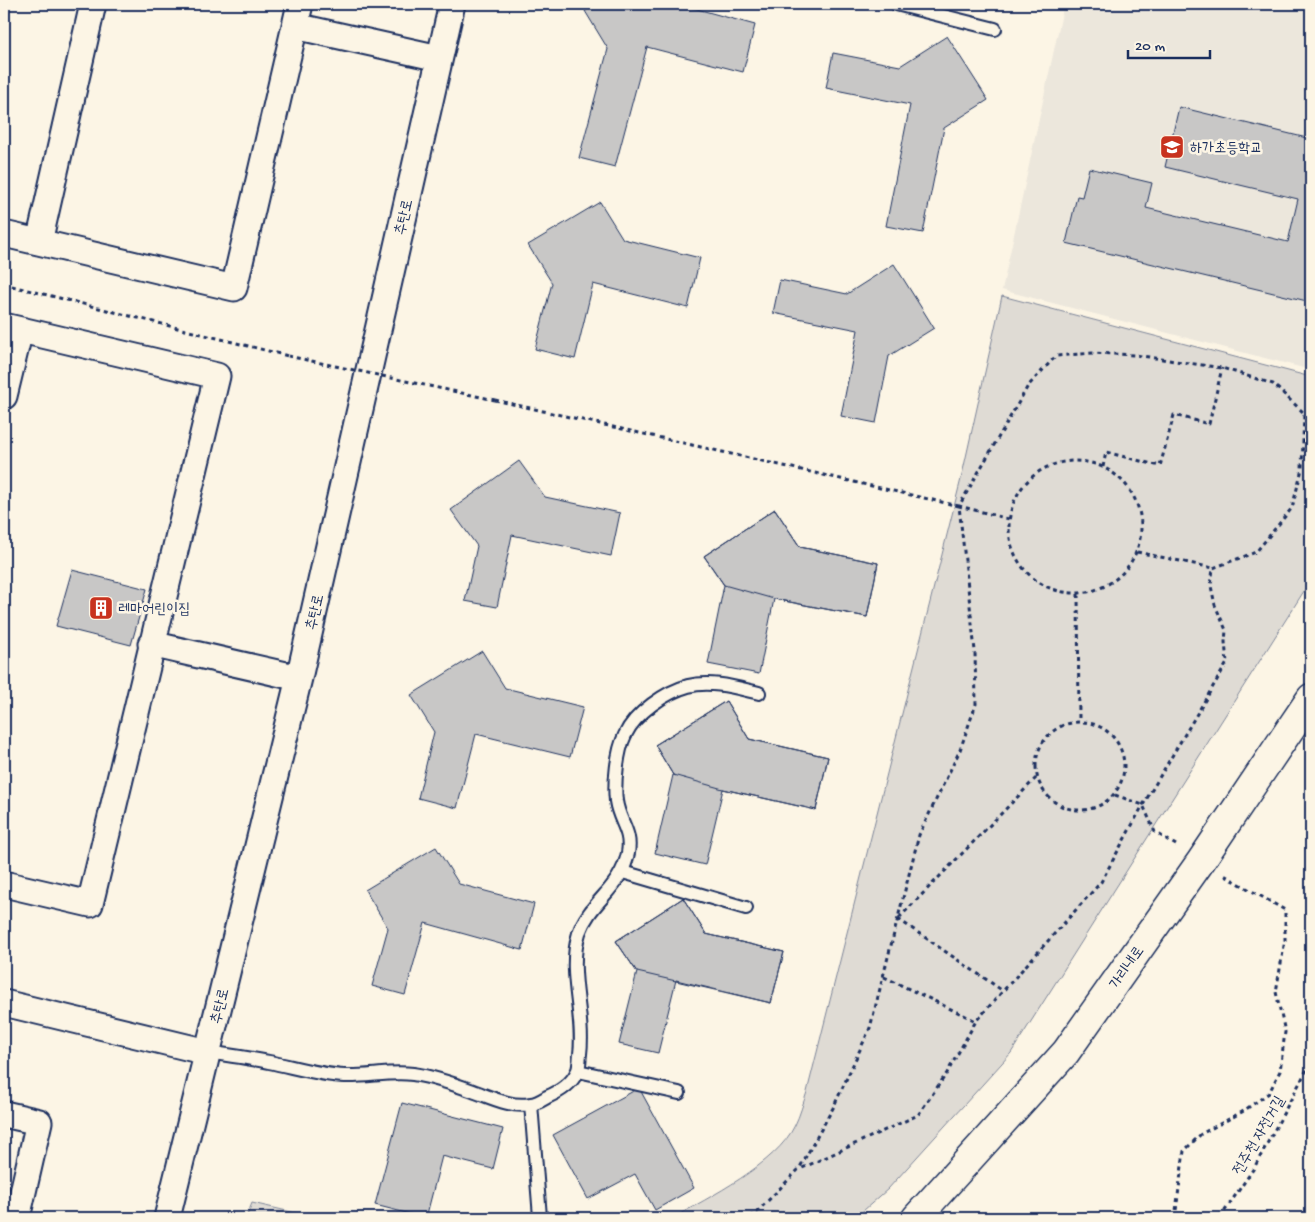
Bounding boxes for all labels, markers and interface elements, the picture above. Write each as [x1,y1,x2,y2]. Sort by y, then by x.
scale bar [1128,28,1210,60]
text: 20 m [1135,38,1165,56]
school or university icon: 하가초등학교 [1159,134,1185,160]
place label: 하가초등학교 [1190,140,1262,158]
street label: 추탄로 [392,198,418,237]
street label: 추탄로 [303,593,329,632]
building icon: 레마어린이집 [88,595,114,621]
place label: 레마어린이집 [118,601,190,619]
street label: 가리내로 [1106,943,1149,993]
street label: 추탄로 [208,987,234,1026]
street label: 전주천 자전거길 [1230,1093,1290,1179]

